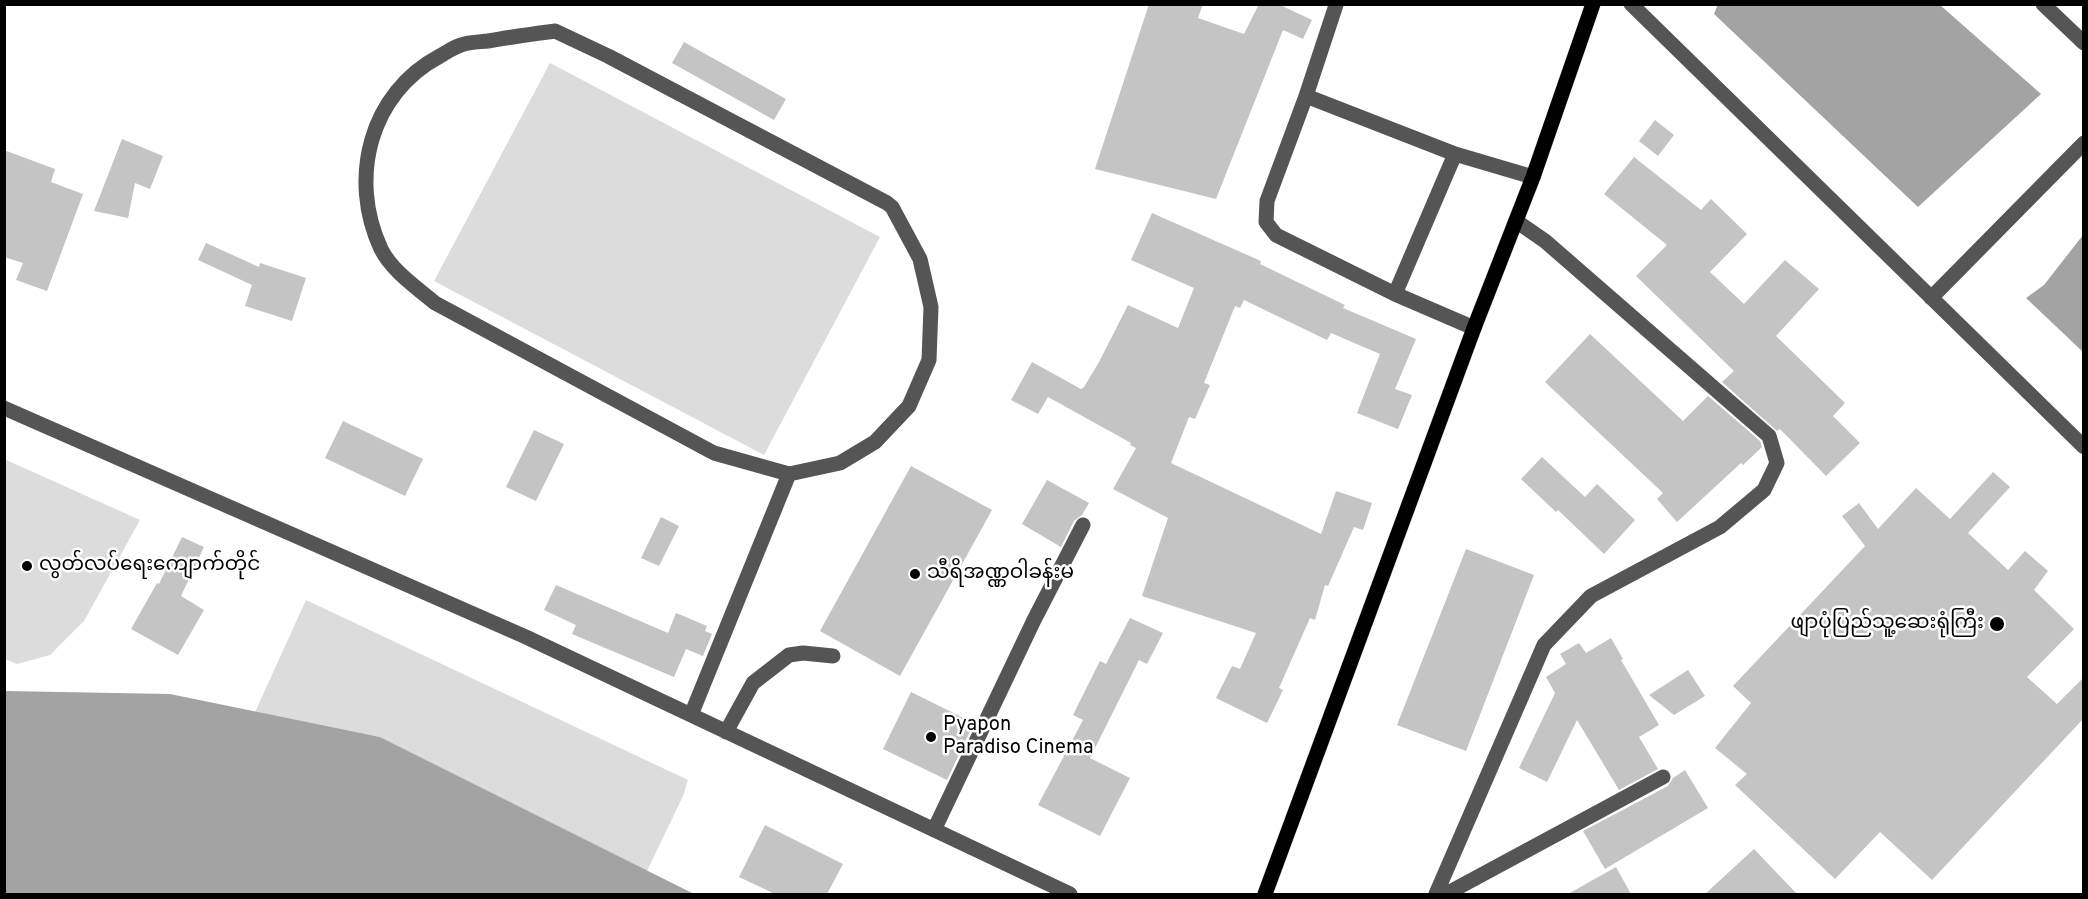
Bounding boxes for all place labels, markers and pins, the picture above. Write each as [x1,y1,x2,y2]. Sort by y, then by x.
place label: လွတ်လပ်ရေးကျောက်တိုင် [39,554,260,578]
marker: လွတ်လပ်ရေးကျောက်တိုင် [20,559,34,573]
place label: သီရိအဏ္ဏဝါခန်းမ [927,562,1074,586]
marker: သီရိအဏ္ဏဝါခန်းမ [908,567,922,581]
place label: ဖျာပုံပြည်သူ့ဆေးရုံကြီး [1791,612,1984,636]
marker: ဖျာပုံပြည်သူ့ဆေးရုံကြီး [1988,615,2006,633]
place label: Pyapon Paradiso Cinema [943,714,1094,761]
marker: Pyapon Paradiso Cinema [924,730,938,744]

